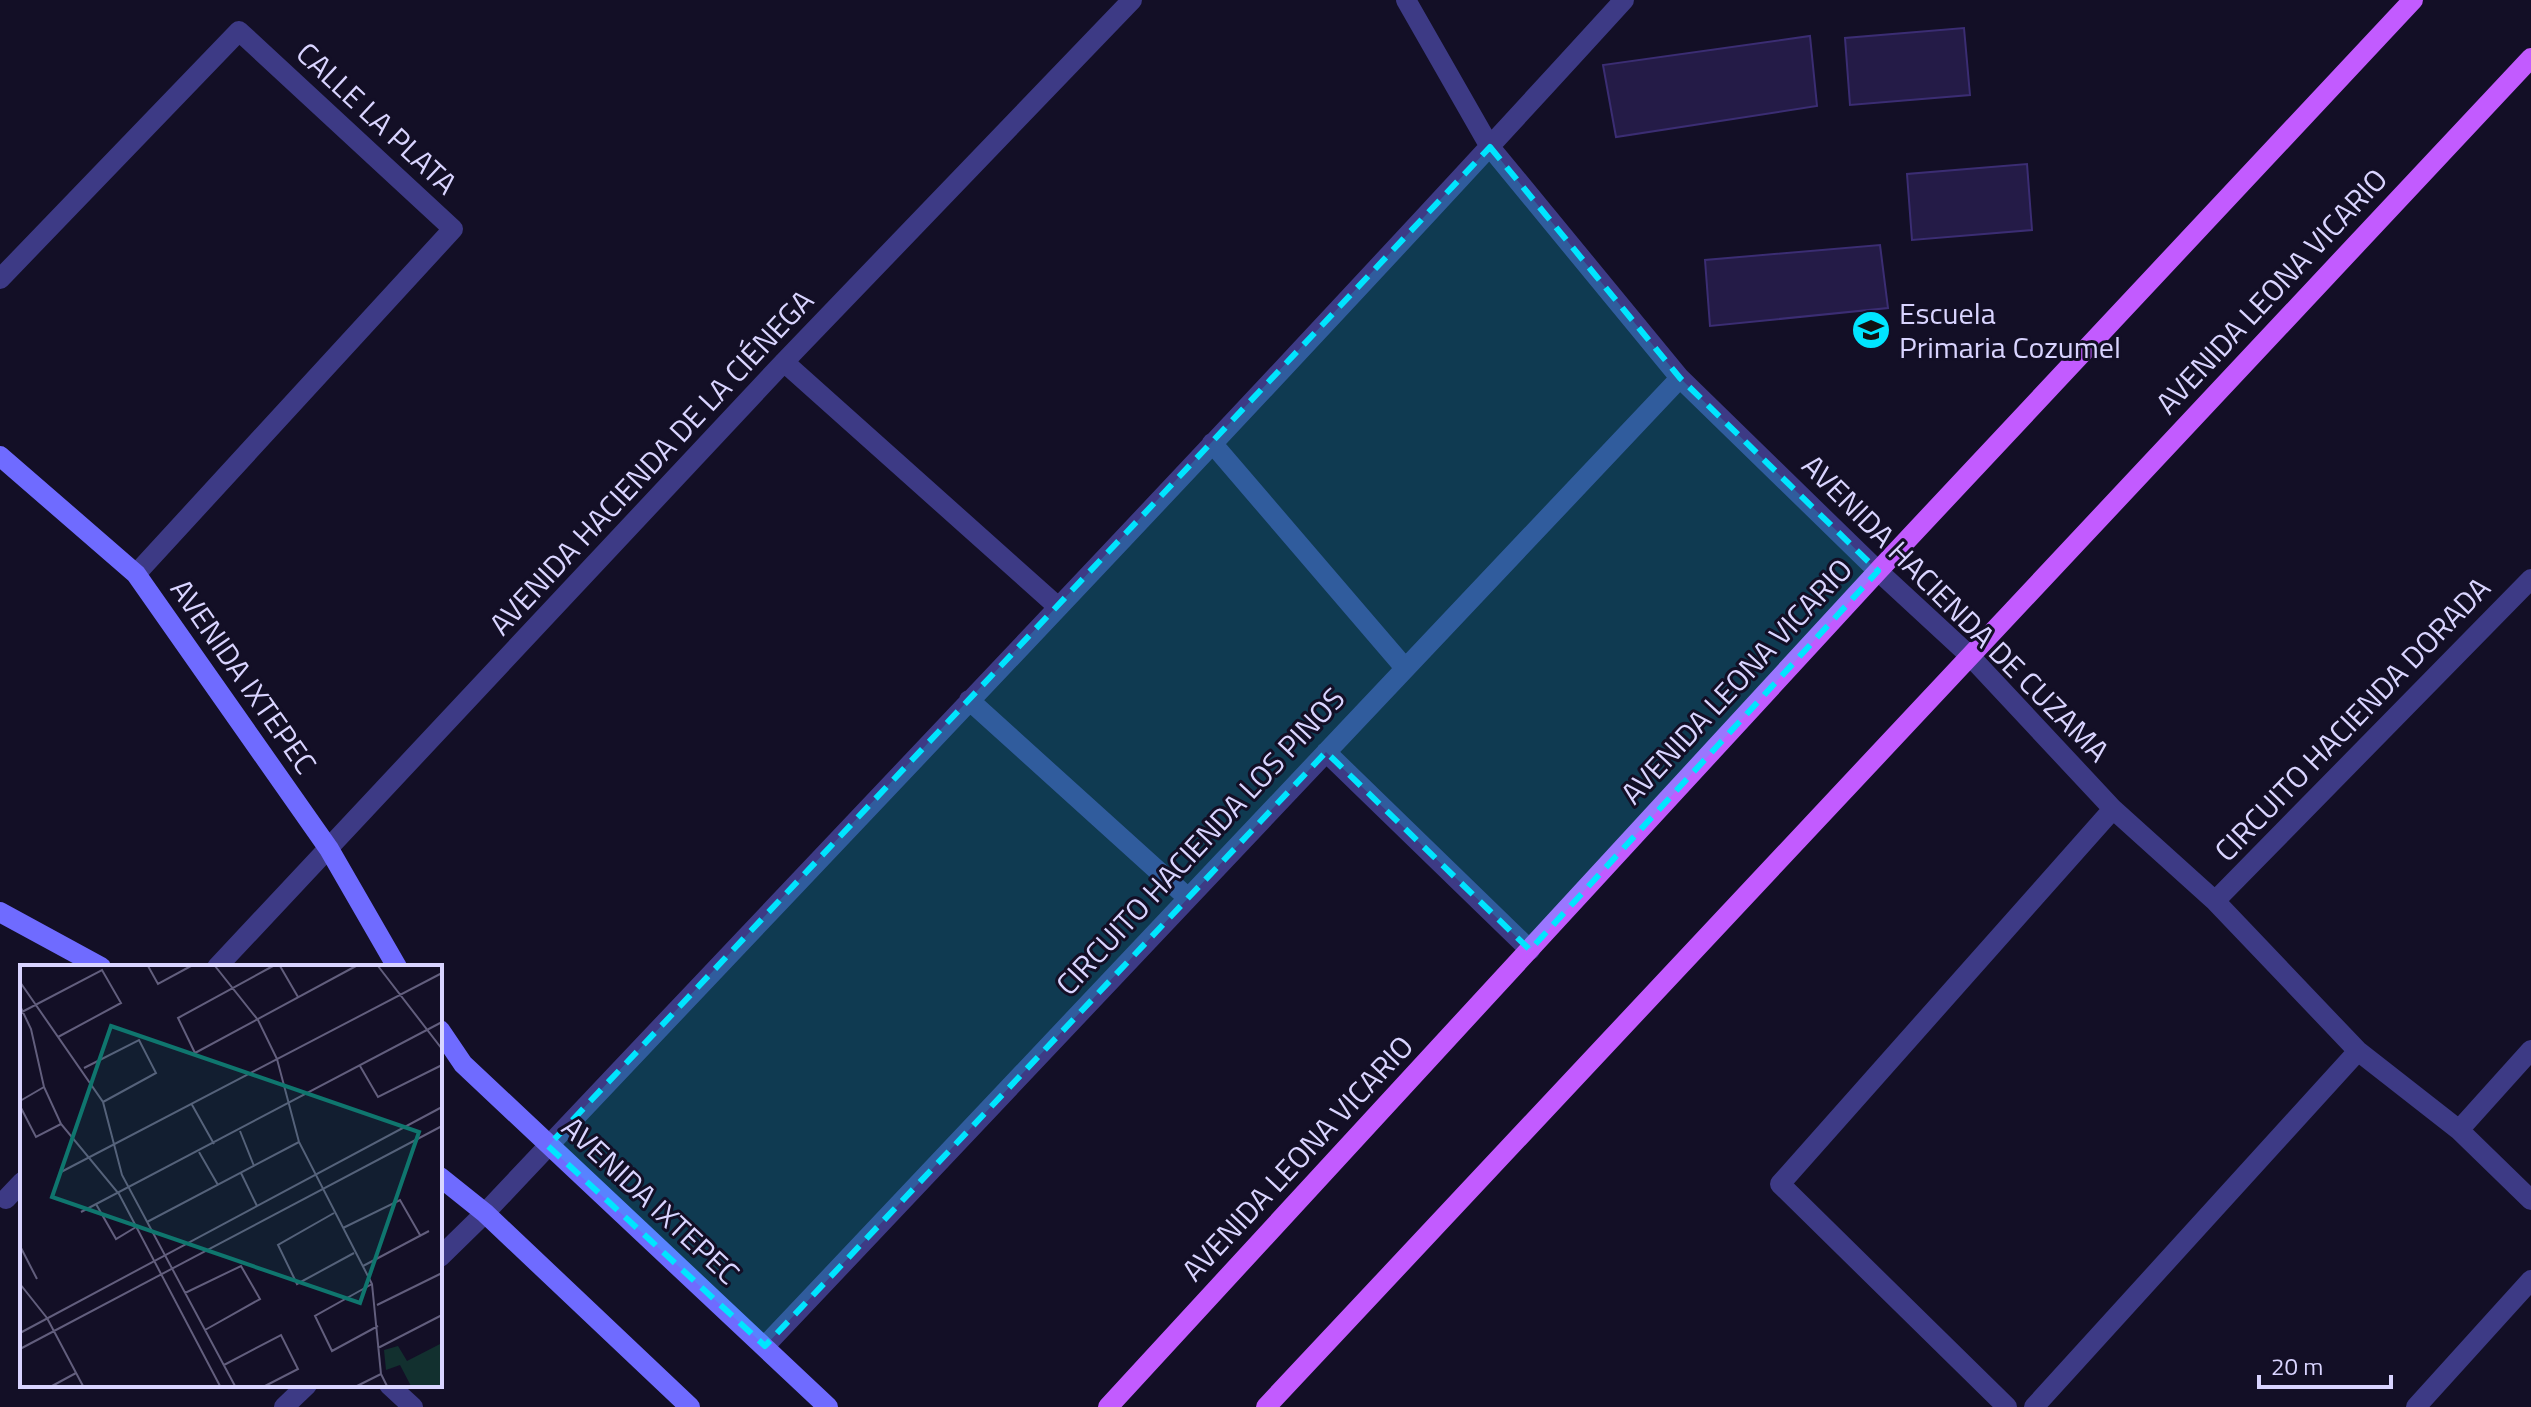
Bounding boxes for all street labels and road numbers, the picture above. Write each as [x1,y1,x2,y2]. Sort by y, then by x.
street label: CALLE LA PLATA [286,31,468,205]
street label: AVENIDA LEONA VICARIO [2144,158,2398,424]
street label: AVENIDA HACIENDA DE LA CIÉNEGA [478,279,824,645]
street label: AVENIDA HACIENDA DE CUZAMA [1792,444,2121,773]
street label: AVENIDA LEONA VICARIO [1609,548,1863,814]
street label: CIRCUITO HACIENDA DORADA [2203,566,2501,872]
street label: AVENIDA IXTEPEC [159,569,329,783]
street label: CIRCUITO HACIENDA LOS PINOS [1045,677,1355,1005]
street label: AVENIDA LEONA VICARIO [1170,1025,1424,1291]
street label: AVENIDA IXTEPEC [552,1105,750,1295]

